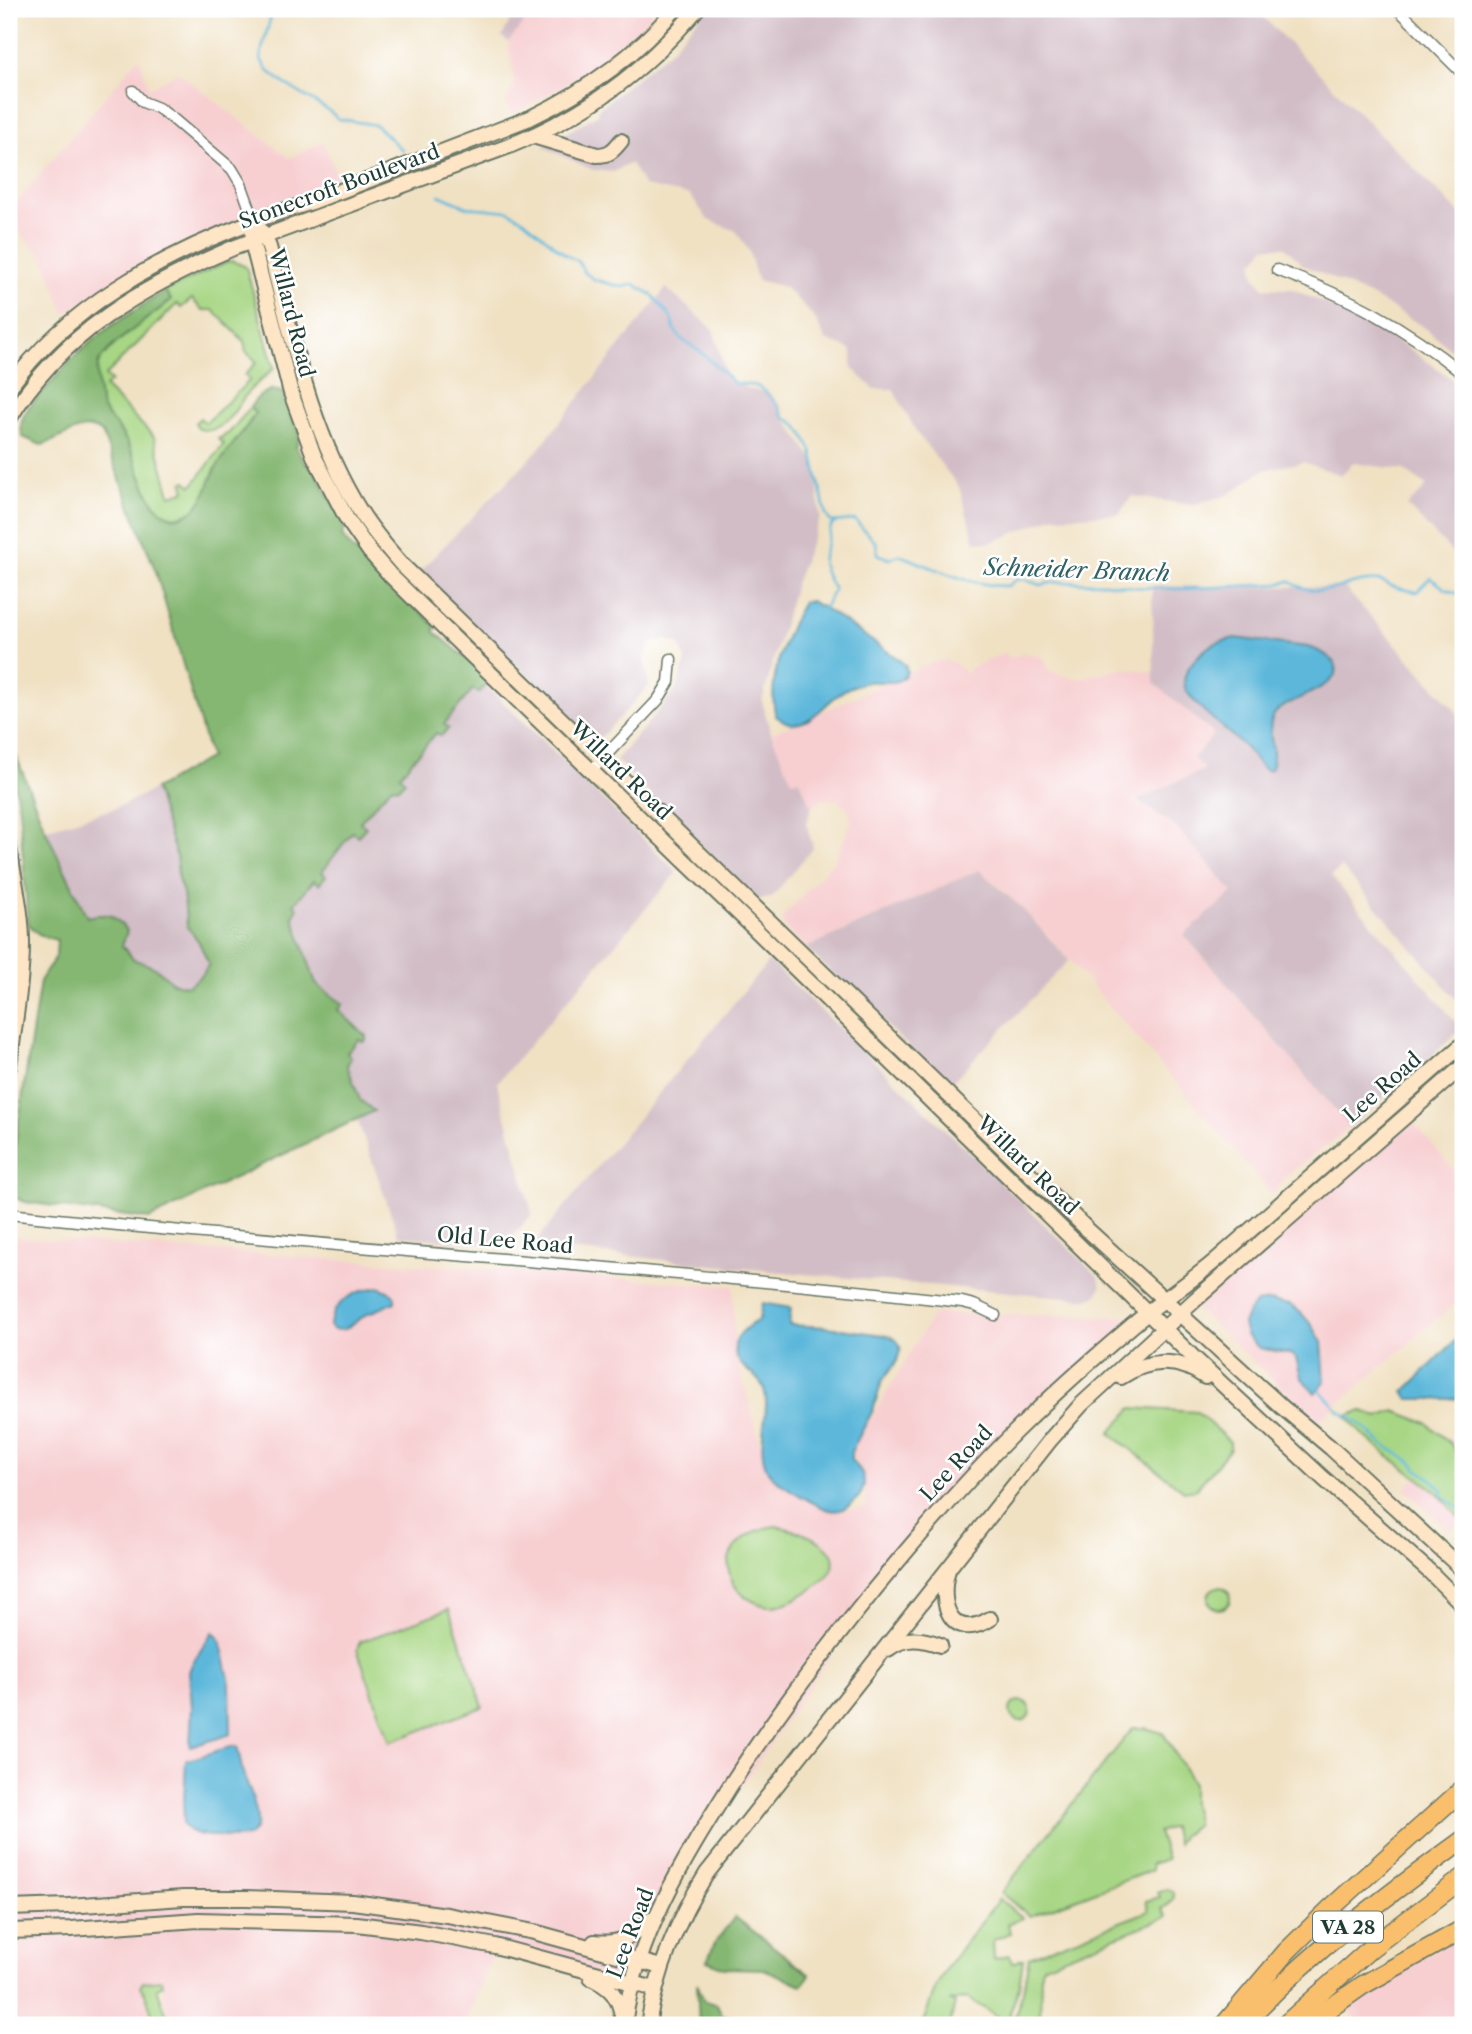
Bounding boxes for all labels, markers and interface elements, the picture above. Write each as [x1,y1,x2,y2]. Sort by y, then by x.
street label: Stonecroft Boulevard [235,138,443,234]
street label: Willard Road [264,245,320,380]
water label: Schneider Branch [982,553,1170,587]
street label: Willard Road [564,715,677,825]
street label: Lee Road [1338,1046,1426,1128]
street label: Willard Road [971,1110,1084,1220]
street label: Old Lee Road [436,1222,574,1258]
street label: Lee Road [915,1420,998,1506]
street label: Lee Road [601,1884,659,1982]
road number: VA 28 [1313,1912,1383,1942]

